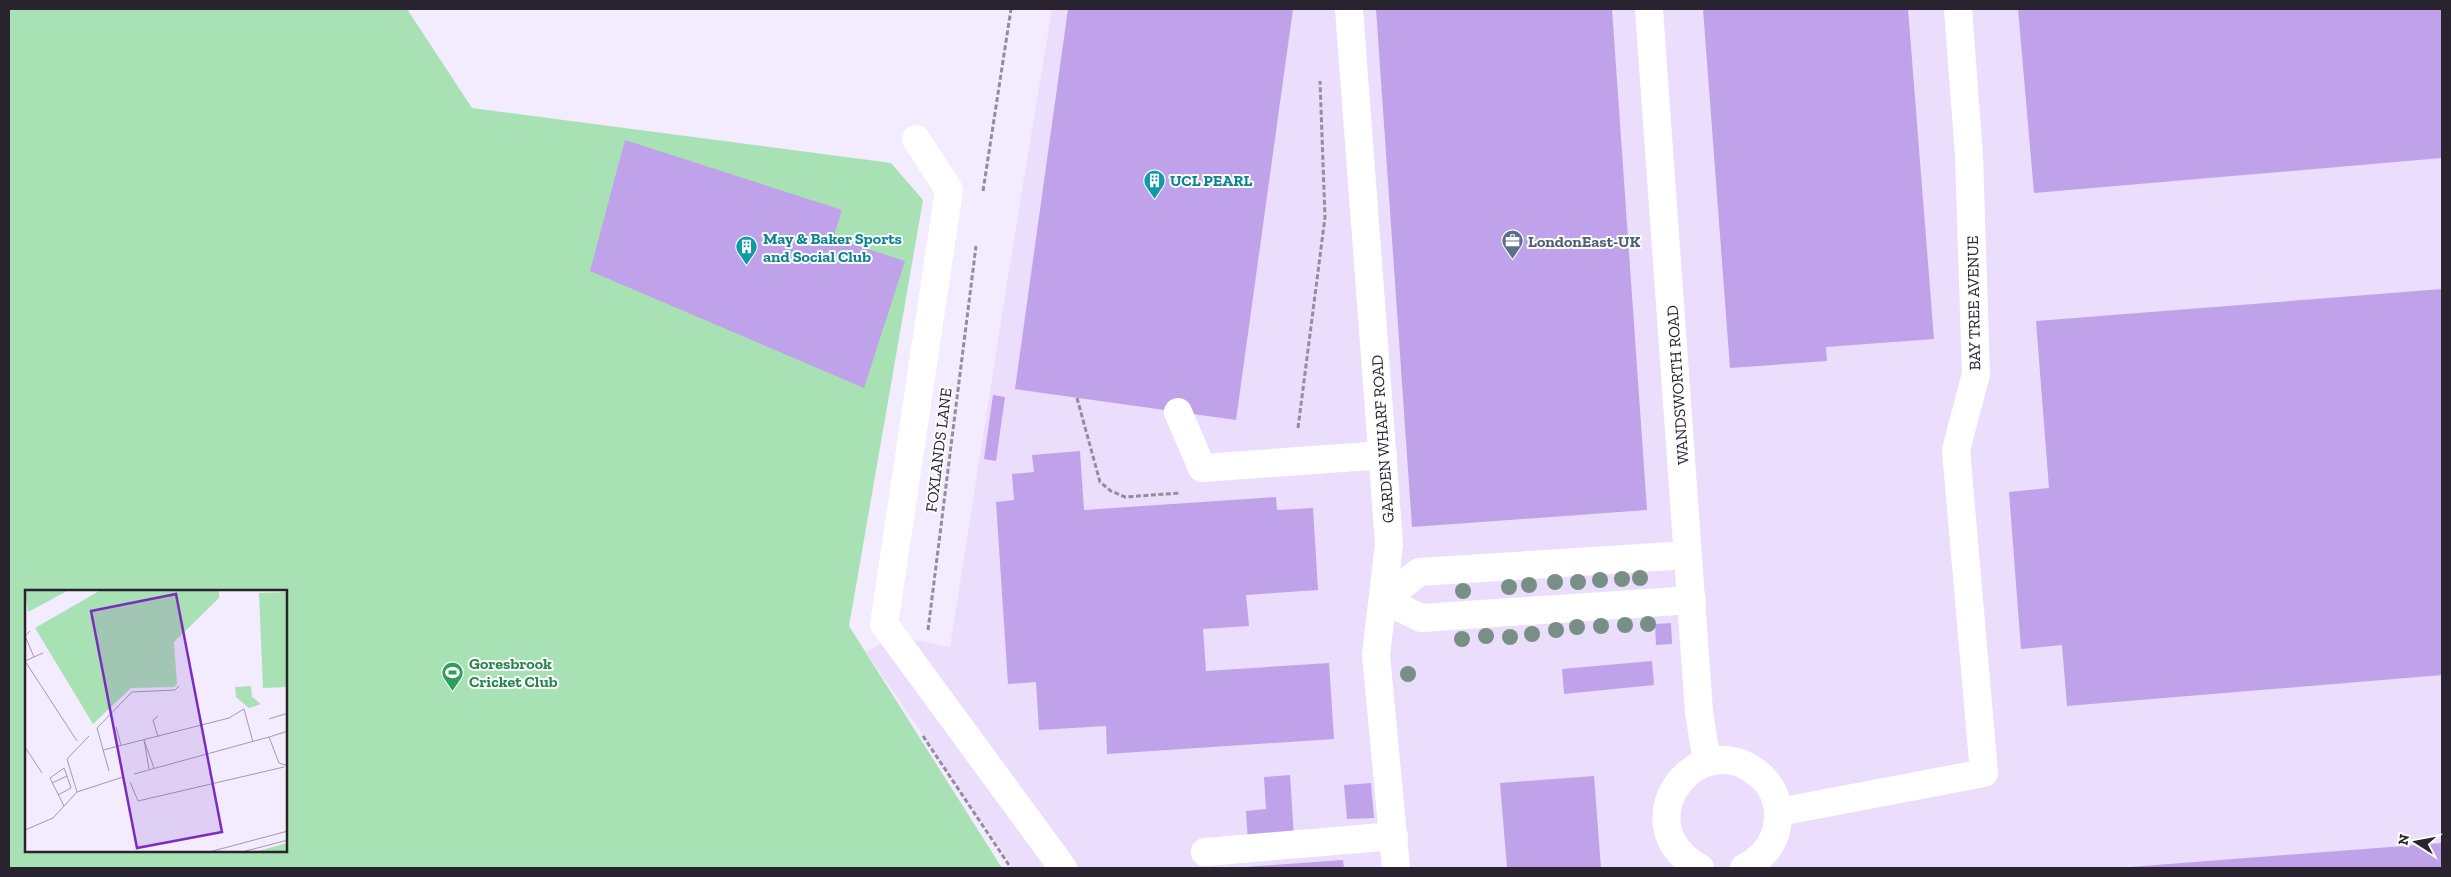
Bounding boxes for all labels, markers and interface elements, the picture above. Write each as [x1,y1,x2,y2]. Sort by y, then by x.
building icon: UCL PEARL [1142,168,1166,199]
place label: UCL PEARL [1170,171,1252,190]
place label: May & Baker Sports and Social Club [763,229,902,266]
office icon: LondonEast-UK [1500,229,1524,260]
place label: LondonEast-UK [1528,232,1640,251]
building icon: May & Baker Sports and Social Club [735,235,759,266]
street label: BAY TREE AVENUE [1963,235,1984,371]
street label: WANDSWORTH ROAD [1662,305,1693,465]
street label: GARDEN WHARF ROAD [1367,354,1398,524]
street label: FOXLANDS LANE [921,387,956,513]
inset map [25,590,288,852]
place label: Goresbrook Cricket Club [469,654,558,691]
sports icon: Goresbrook Cricket Club [441,660,465,691]
north arrow [2391,817,2441,867]
text: N [2394,832,2413,846]

